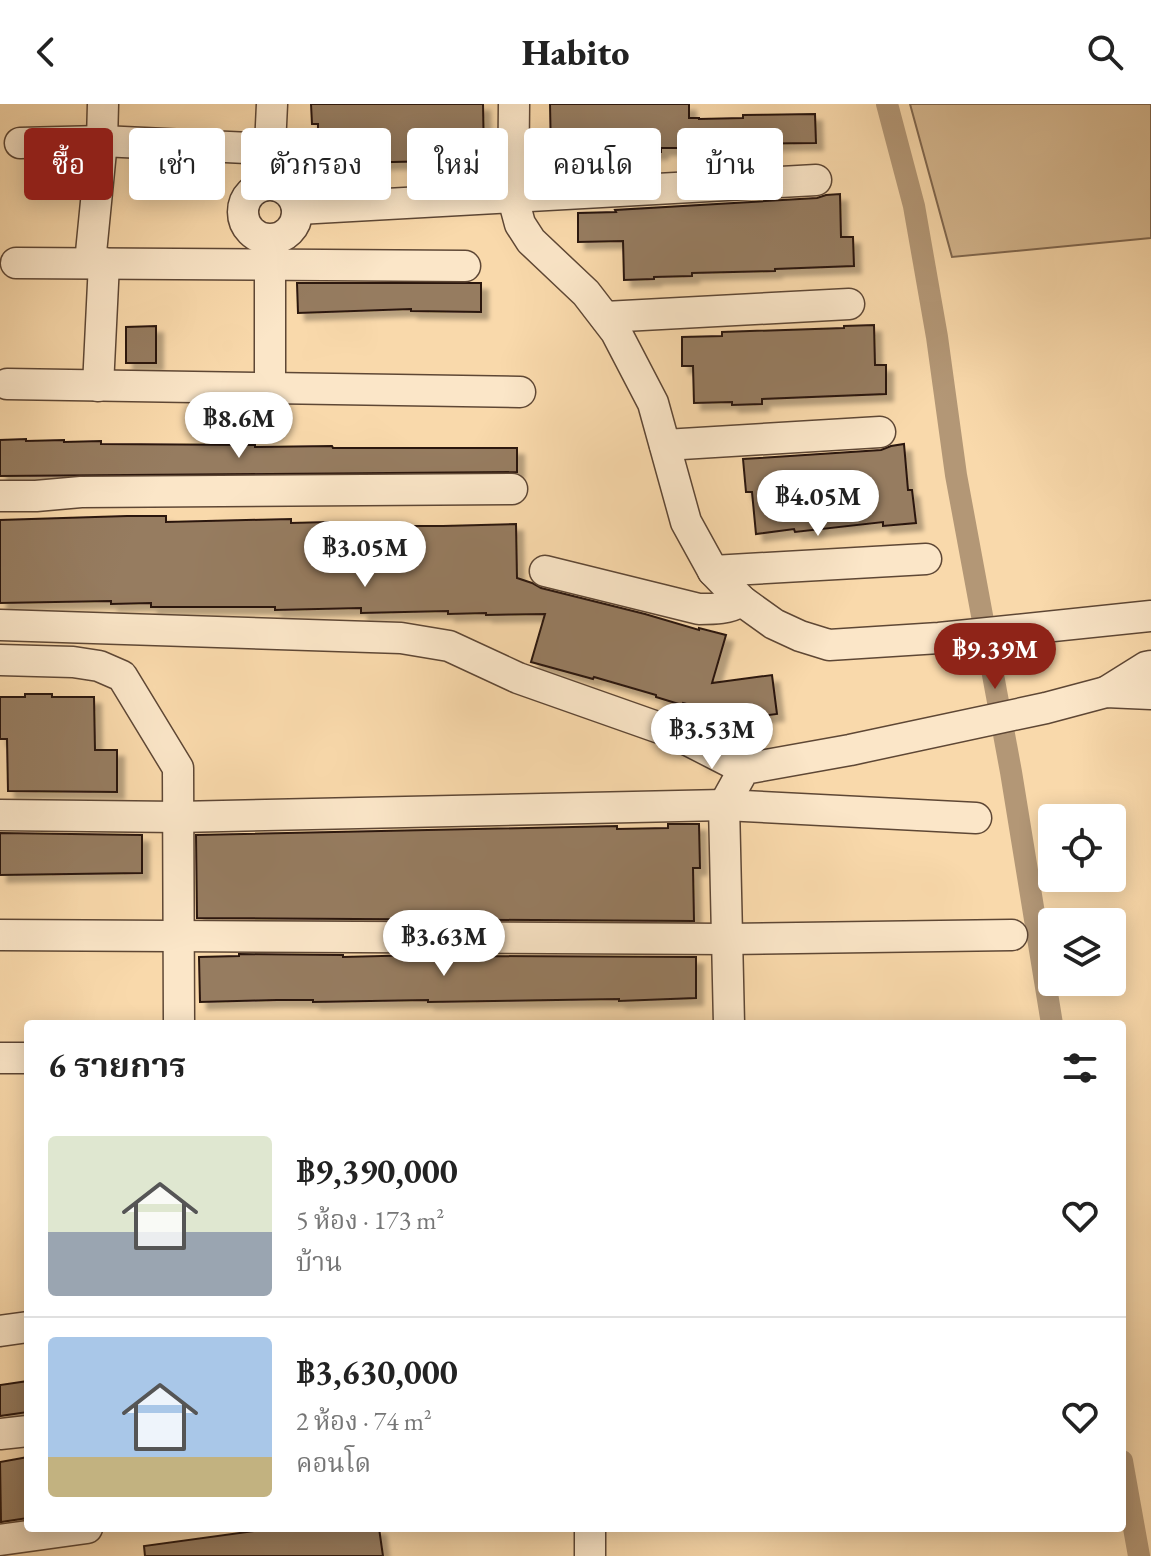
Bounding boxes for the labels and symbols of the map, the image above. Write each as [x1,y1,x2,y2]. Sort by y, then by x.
pin: ฿8.6M [183,392,295,460]
pin: ฿4.05M [753,470,883,538]
pin: ฿3.05M [300,521,430,589]
pin: ฿9.39M [930,623,1060,691]
pin: ฿3.53M [647,703,777,771]
pin: ฿3.63M [379,910,509,978]

